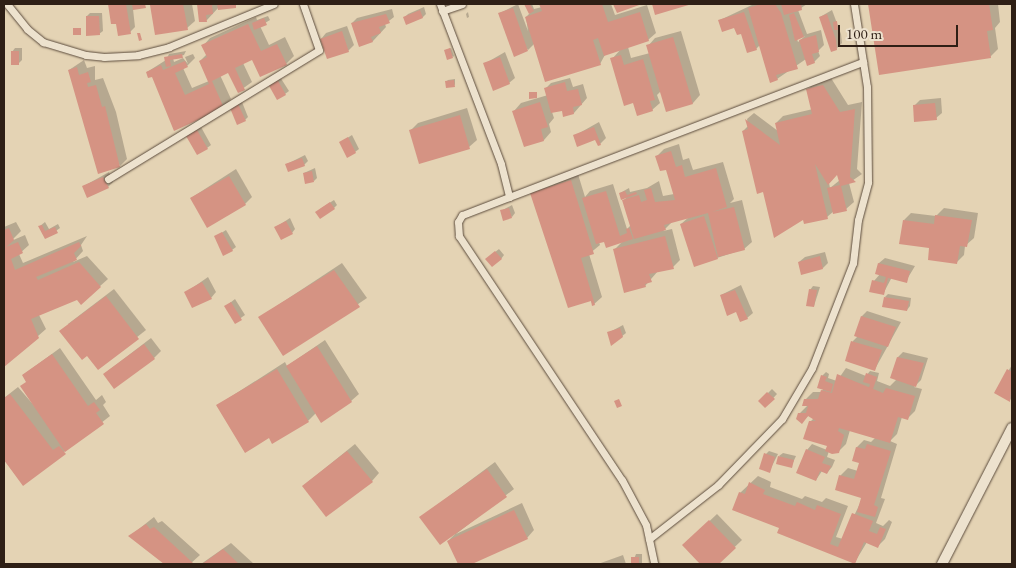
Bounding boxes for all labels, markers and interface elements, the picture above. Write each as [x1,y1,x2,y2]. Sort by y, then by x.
scale bar [841,15,961,47]
text: 100 m [846,24,882,43]

